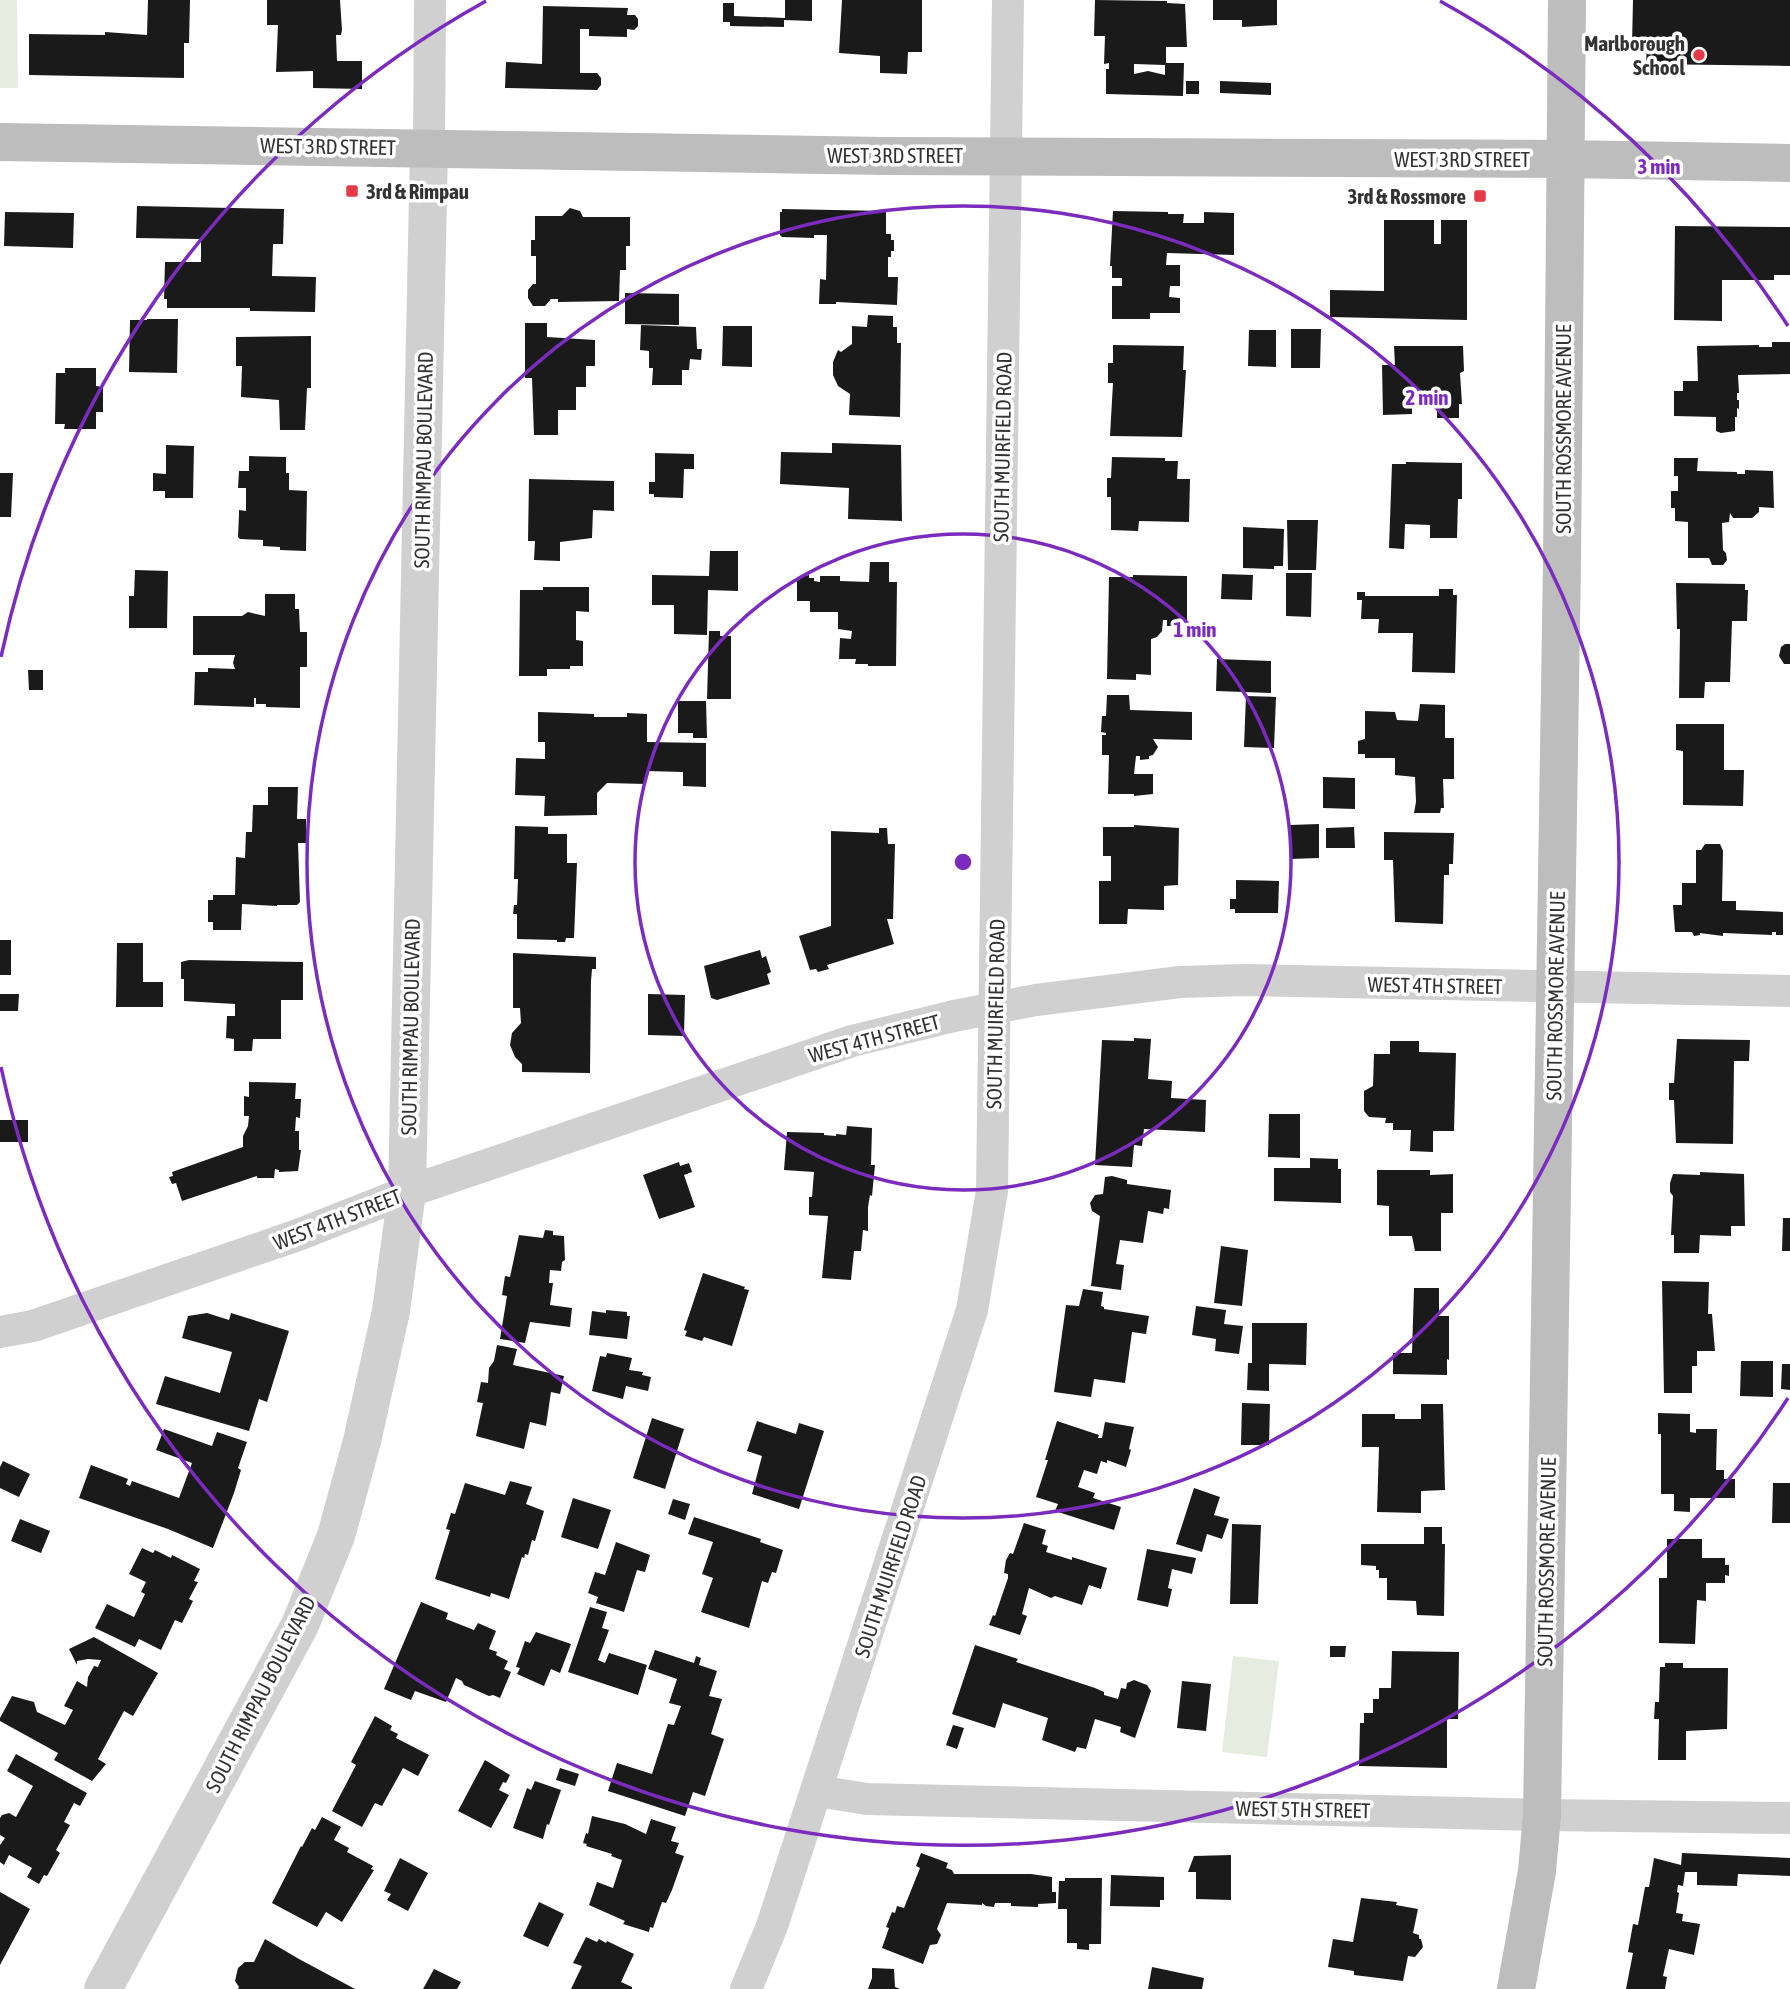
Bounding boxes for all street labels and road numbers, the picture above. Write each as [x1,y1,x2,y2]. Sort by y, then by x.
street label: WEST 3RD STREET [260,133,396,159]
street label: WEST 3RD STREET [827,143,963,167]
street label: WEST 3RD STREET [1394,147,1530,171]
street label: SOUTH ROSSMORE AVENUE [1551,324,1575,534]
street label: SOUTH RIMPAU BOULEVARD [409,351,437,569]
street label: SOUTH MUIRFIELD ROAD [988,352,1016,542]
street label: SOUTH ROSSMORE AVENUE [1541,891,1569,1101]
street label: SOUTH RIMPAU BOULEVARD [396,918,424,1136]
street label: SOUTH MUIRFIELD ROAD [981,919,1009,1109]
street label: WEST 4TH STREET [1367,972,1503,998]
street label: WEST 4TH STREET [806,1009,942,1067]
street label: WEST 4TH STREET [270,1184,404,1254]
street label: SOUTH ROSSMORE AVENUE [1532,1457,1560,1667]
street label: SOUTH MUIRFIELD ROAD [849,1472,931,1660]
street label: SOUTH RIMPAU BOULEVARD [200,1592,320,1796]
street label: WEST 5TH STREET [1235,1796,1371,1822]

